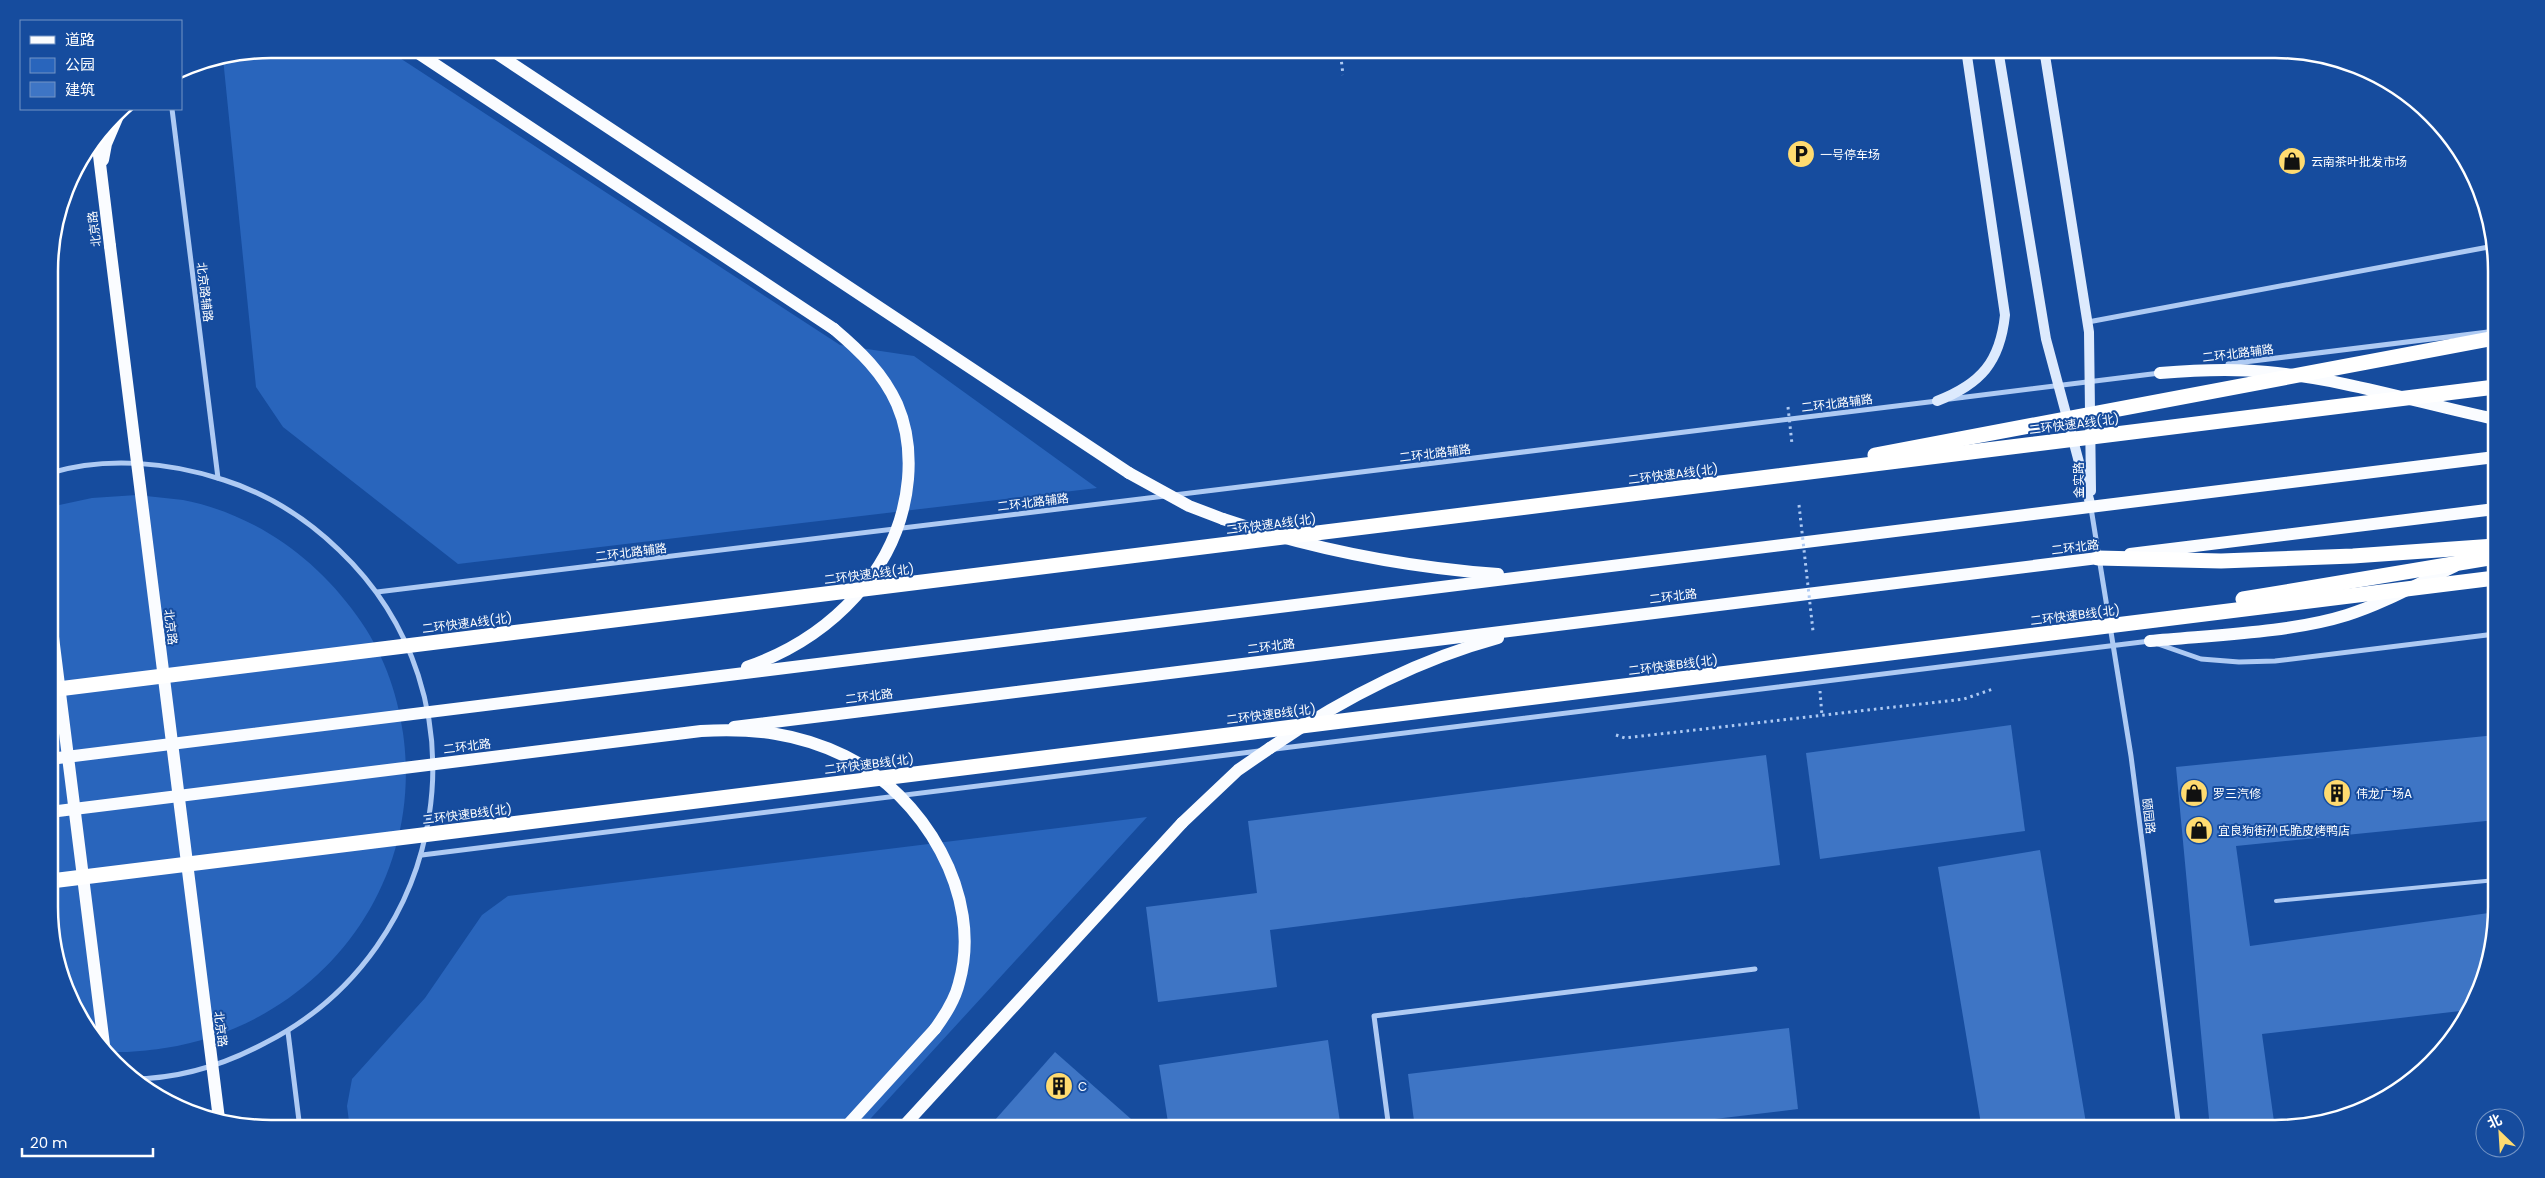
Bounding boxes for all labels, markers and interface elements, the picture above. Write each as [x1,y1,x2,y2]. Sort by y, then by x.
legend [20,20,182,110]
text: 道路 [65,29,95,50]
text: 公园 [65,54,95,75]
text: 建筑 [65,79,95,100]
parking icon: 一号停车场 [1786,139,1816,169]
place label: 一号停车场 [1820,146,1880,163]
shop icon: 云南茶叶批发市场 [2277,146,2307,176]
place label: 云南茶叶批发市场 [2311,153,2407,170]
street label: 北京路 [83,210,105,248]
street label: 北京路辅路 [193,261,217,323]
street label: 二环北路辅路 [2201,340,2275,366]
street label: 二环北路辅路 [1800,390,1874,416]
street label: 二环快速A线(北) [2028,410,2120,438]
street label: 二环北路辅路 [1398,440,1472,466]
street label: 二环快速A线(北) [1627,460,1719,488]
street label: 金实路 [2070,462,2087,498]
street label: 二环北路辅路 [996,489,1070,515]
street label: 二环快速A线(北) [1225,510,1317,538]
street label: 二环北路 [2050,536,2100,558]
street label: 二环北路辅路 [594,539,668,565]
street label: 二环快速A线(北) [823,560,915,588]
street label: 二环北路 [1648,585,1698,607]
street label: 二环快速B线(北) [2029,601,2121,629]
street label: 北京路 [160,608,182,646]
street label: 二环快速A线(北) [421,609,513,637]
street label: 二环北路 [1246,635,1296,657]
street label: 二环快速B线(北) [1627,651,1719,679]
street label: 二环北路 [844,685,894,707]
street label: 二环快速B线(北) [1225,700,1317,728]
street label: 二环北路 [442,735,492,757]
street label: 二环快速B线(北) [823,750,915,778]
shop icon: 罗三汽修 [2179,778,2209,808]
building icon: 伟龙广场A [2322,778,2352,808]
place label: 罗三汽修 [2213,785,2261,802]
place label: 伟龙广场A [2356,785,2412,802]
street label: 颐园路 [2138,797,2160,835]
street label: 二环快速B线(北) [421,800,513,828]
shop icon: 宜良狗街孙氏脆皮烤鸭店 [2184,815,2214,845]
place label: 宜良狗街孙氏脆皮烤鸭店 [2218,822,2350,839]
street label: 北京路 [210,1010,232,1048]
building icon: C [1044,1071,1074,1101]
place label: C [1078,1078,1087,1095]
north arrow [2475,1108,2525,1158]
text: 北 [2484,1109,2505,1133]
scale bar [22,1126,154,1158]
text: 20 m [30,1132,68,1153]

